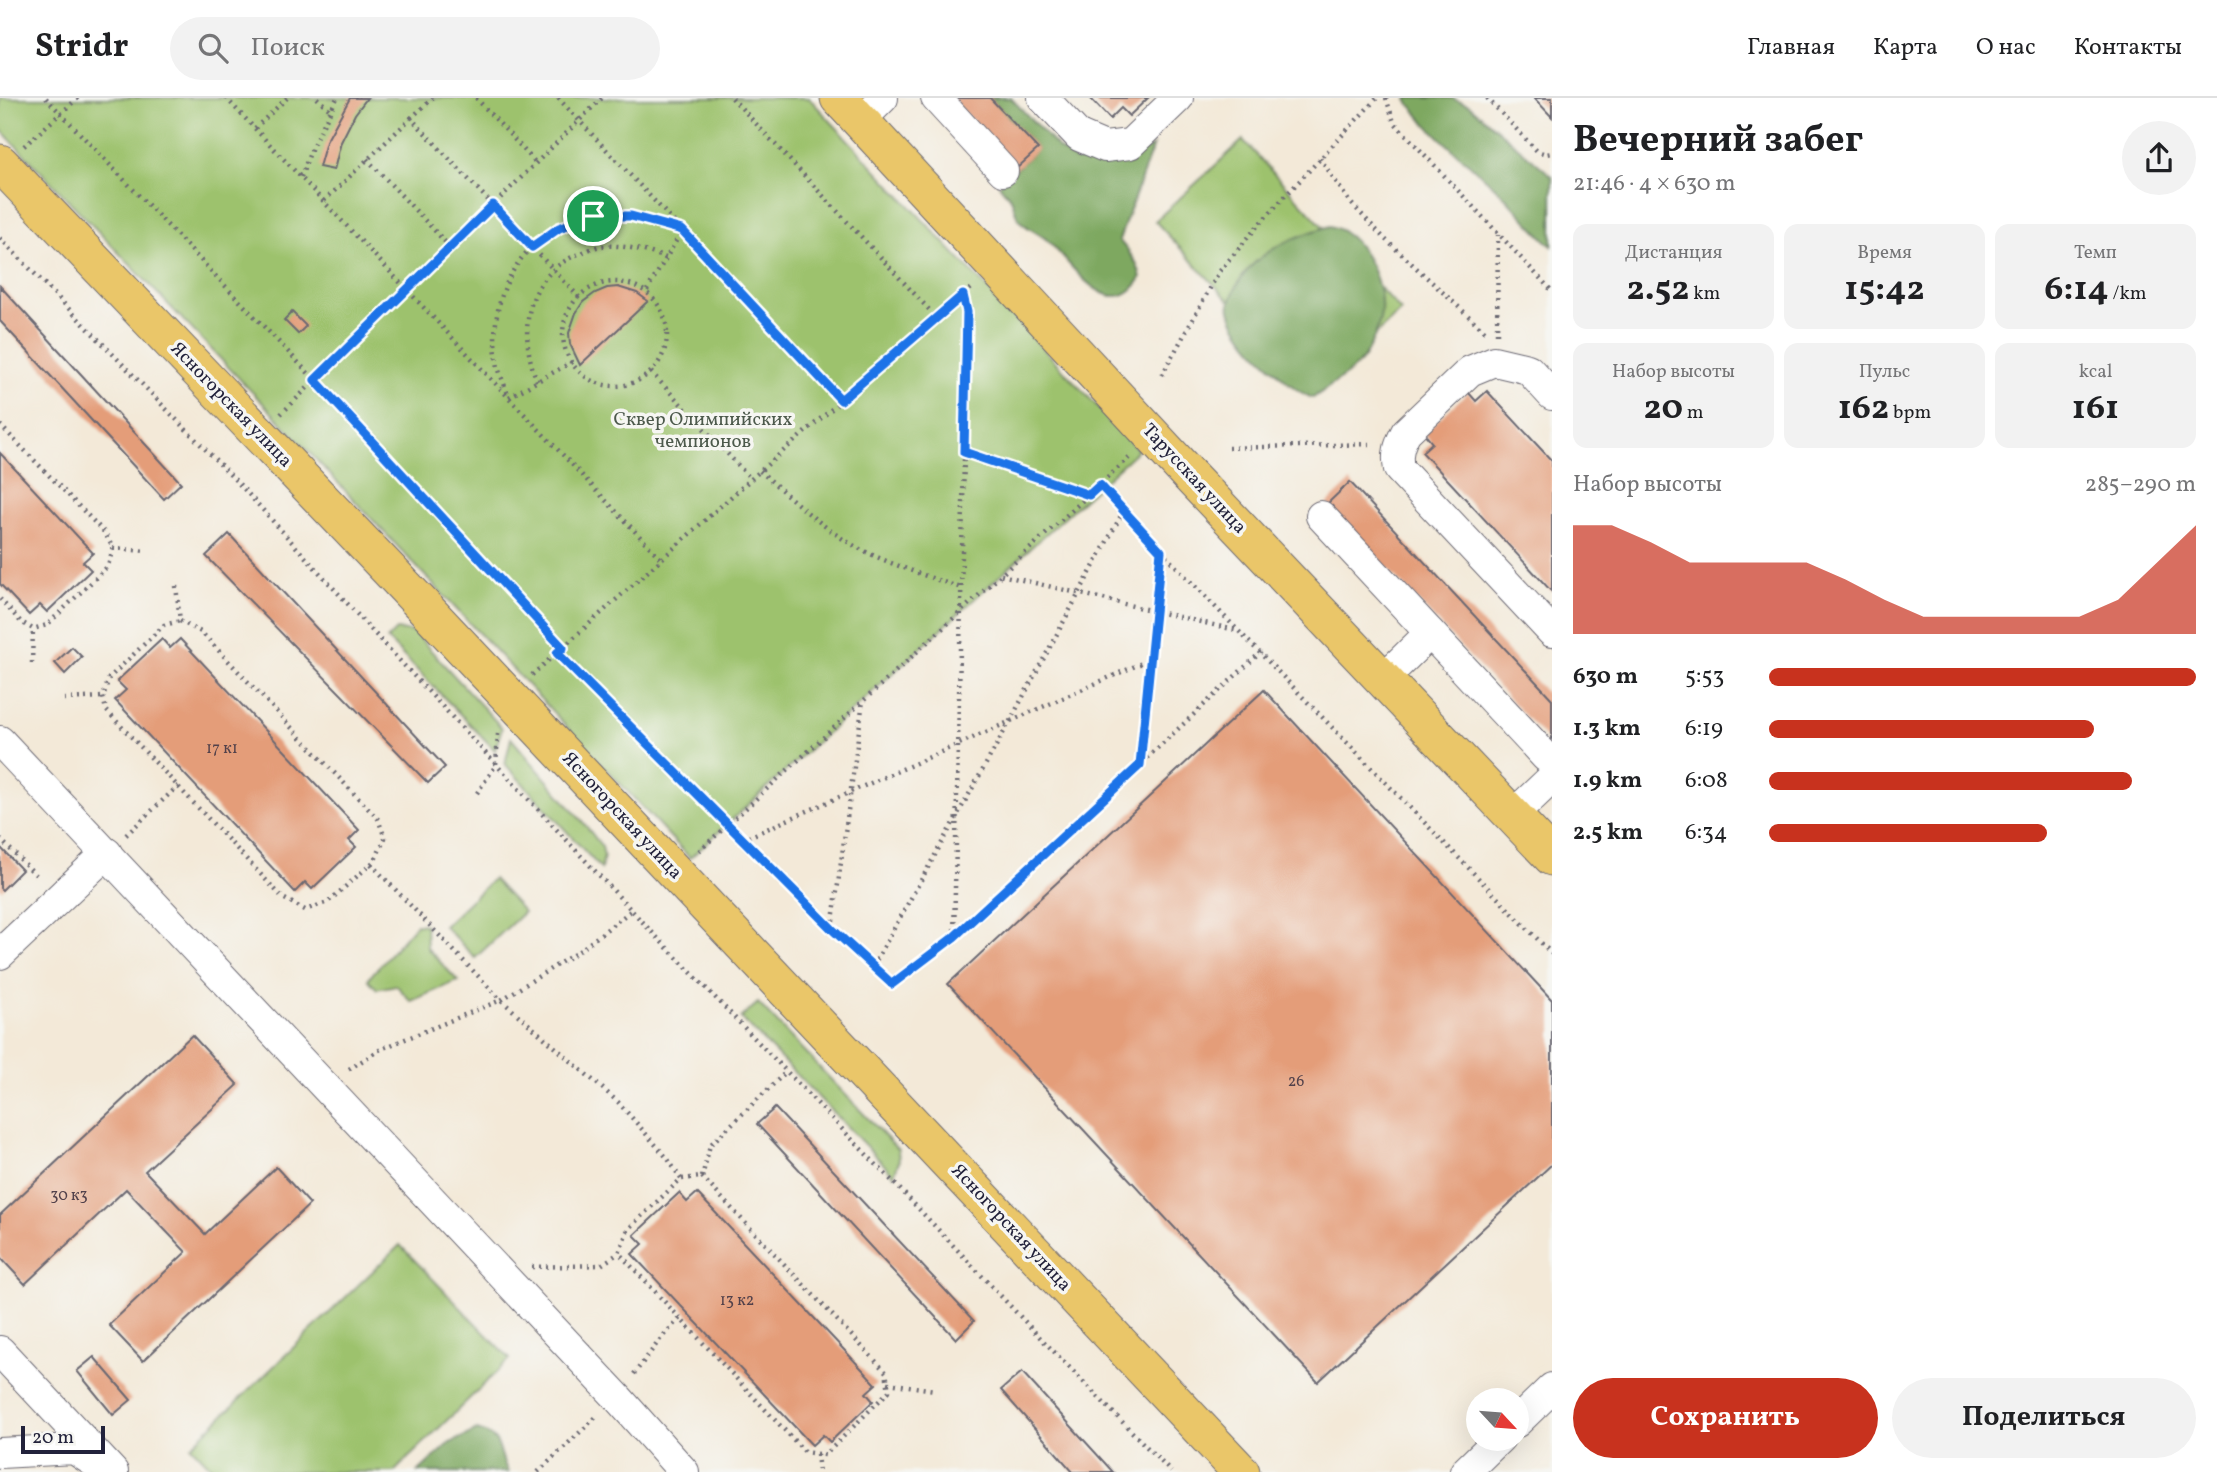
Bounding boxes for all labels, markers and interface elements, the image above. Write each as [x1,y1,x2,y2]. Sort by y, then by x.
search box [170,17,660,80]
text: Stridr [35,25,128,71]
icon: search [194,29,232,67]
text: Поиск [250,30,325,66]
text: Главная [1747,31,1835,65]
text: Карта [1873,31,1938,65]
text: О нас [1976,31,2036,65]
text: Контакты [2074,31,2182,65]
text: Вечерний забег [1573,115,1863,168]
button: share [2122,121,2196,195]
text: 21:46 · 4 × 630 m [1573,168,1736,200]
pin [563,186,623,246]
icon: arrive [574,197,612,235]
text: Дистанция [1625,240,1722,266]
text: Время [1857,240,1912,266]
text: Темп [2074,240,2117,266]
text: 2.52 [1627,266,1689,314]
text: 15:42 [1844,266,1925,314]
text: 6:14 [2044,266,2109,314]
text: km [1689,281,1720,307]
text: /km [2109,281,2147,307]
street label: Ясногорская улица [164,336,298,474]
text: Набор высоты [1612,359,1735,385]
text: Пульс [1859,359,1910,385]
text: kcal [2079,359,2112,385]
text: 20 [1643,385,1683,433]
text: 162 [1838,385,1889,433]
text: 161 [2072,385,2119,433]
text: m [1683,400,1704,426]
text: bpm [1889,400,1931,426]
park label: Сквер Олимпийских чемпионов [614,407,793,455]
street label: Тарусская улица [1136,418,1252,540]
text: Набор высоты [1573,469,1722,501]
text: 285–290 m [2085,469,2196,501]
text: 630 m [1573,661,1638,693]
text: 5:53 [1685,661,1724,693]
text: 1.3 km [1573,713,1641,745]
text: 6:19 [1685,713,1723,745]
house number: 17 к1 [206,738,238,760]
street label: Ясногорская улица [556,747,688,885]
text: 1.9 km [1573,765,1642,797]
text: 6:08 [1685,765,1728,797]
text: 2.5 km [1573,817,1643,849]
text: 6:34 [1685,817,1728,849]
house number: 26 [1288,1071,1304,1093]
street label: Ясногорская улица [945,1159,1077,1297]
house number: 30 к3 [50,1185,88,1207]
house number: 13 к2 [720,1290,754,1312]
button: Сохранить [1573,1378,1878,1458]
button: Поделиться [1892,1378,2196,1458]
north arrow [1466,1388,1530,1451]
map controls [1466,1388,1529,1451]
scale bar [21,1423,105,1455]
text: 20 m [32,1425,74,1451]

